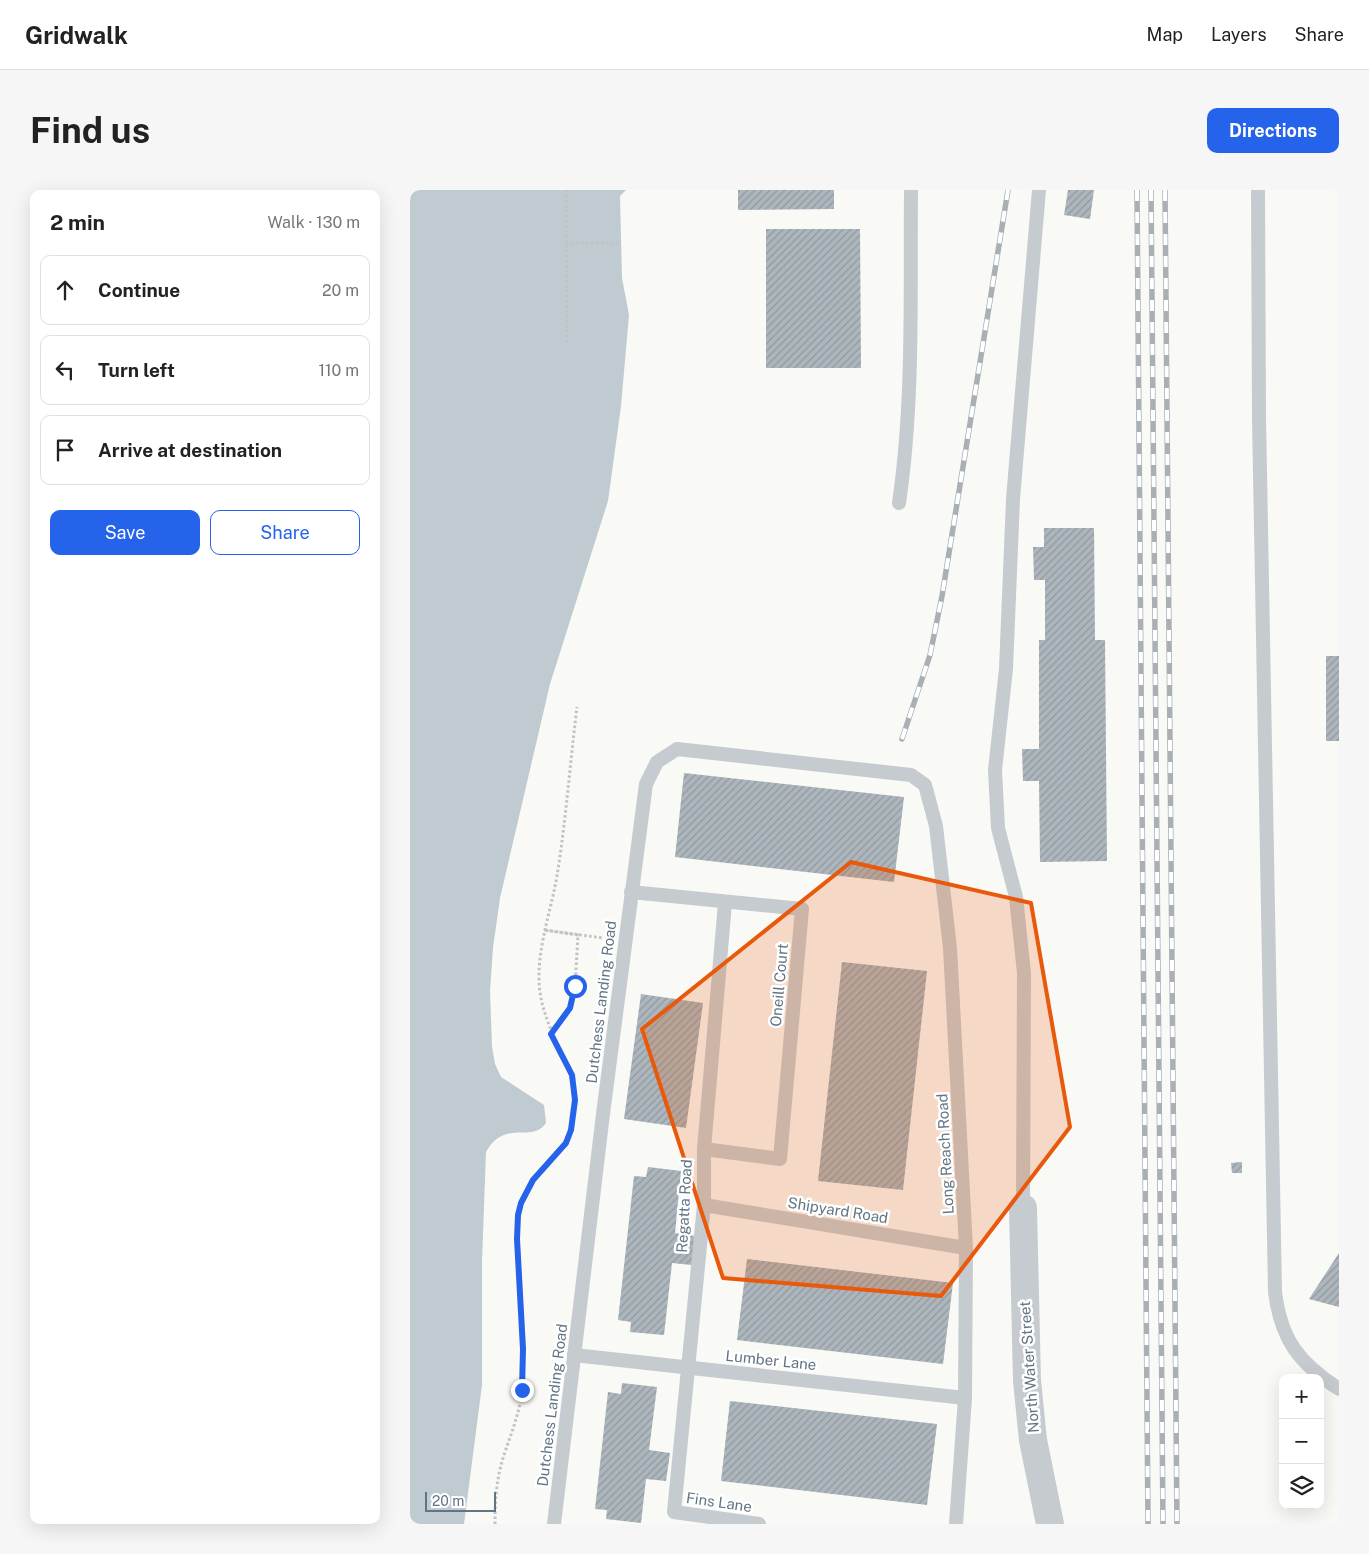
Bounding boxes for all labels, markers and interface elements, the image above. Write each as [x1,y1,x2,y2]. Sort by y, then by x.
text: Gridwalk [25,21,128,49]
text: Map [1147,24,1183,45]
text: Layers [1211,24,1267,45]
text: Share [1295,24,1344,45]
button: Directions [1207,108,1339,153]
text: Find us [30,110,150,151]
text: 2 min [50,210,105,235]
text: Walk · 130 m [267,213,360,232]
icon: ahead [51,276,79,304]
text: Continue [98,279,180,301]
text: 20 m [322,281,359,300]
icon: left [51,356,79,384]
text: Turn left [98,359,175,381]
text: 110 m [318,361,359,380]
icon: arrive [51,436,79,464]
text: Arrive at destination [98,439,282,461]
button: Save [50,510,200,555]
button: Share [210,510,360,555]
street label: Dutchess Landing Road [583,920,619,1084]
street label: Oneill Court [767,943,791,1027]
route start [564,975,587,998]
street label: Long Reach Road [933,1093,957,1215]
street label: Regatta Road [673,1159,695,1253]
street label: Shipyard Road [787,1194,889,1226]
street label: North Water Street [1016,1300,1042,1434]
street label: Dutchess Landing Road [534,1323,570,1487]
street label: Lumber Lane [725,1347,817,1373]
map controls [1279,1374,1324,1509]
button: + [1279,1374,1324,1419]
route end [511,1379,534,1402]
button: − [1279,1419,1324,1464]
button: layers [1279,1464,1324,1509]
scale bar [425,1489,496,1512]
street label: Fins Lane [685,1489,753,1515]
text: 20 m [432,1493,464,1509]

